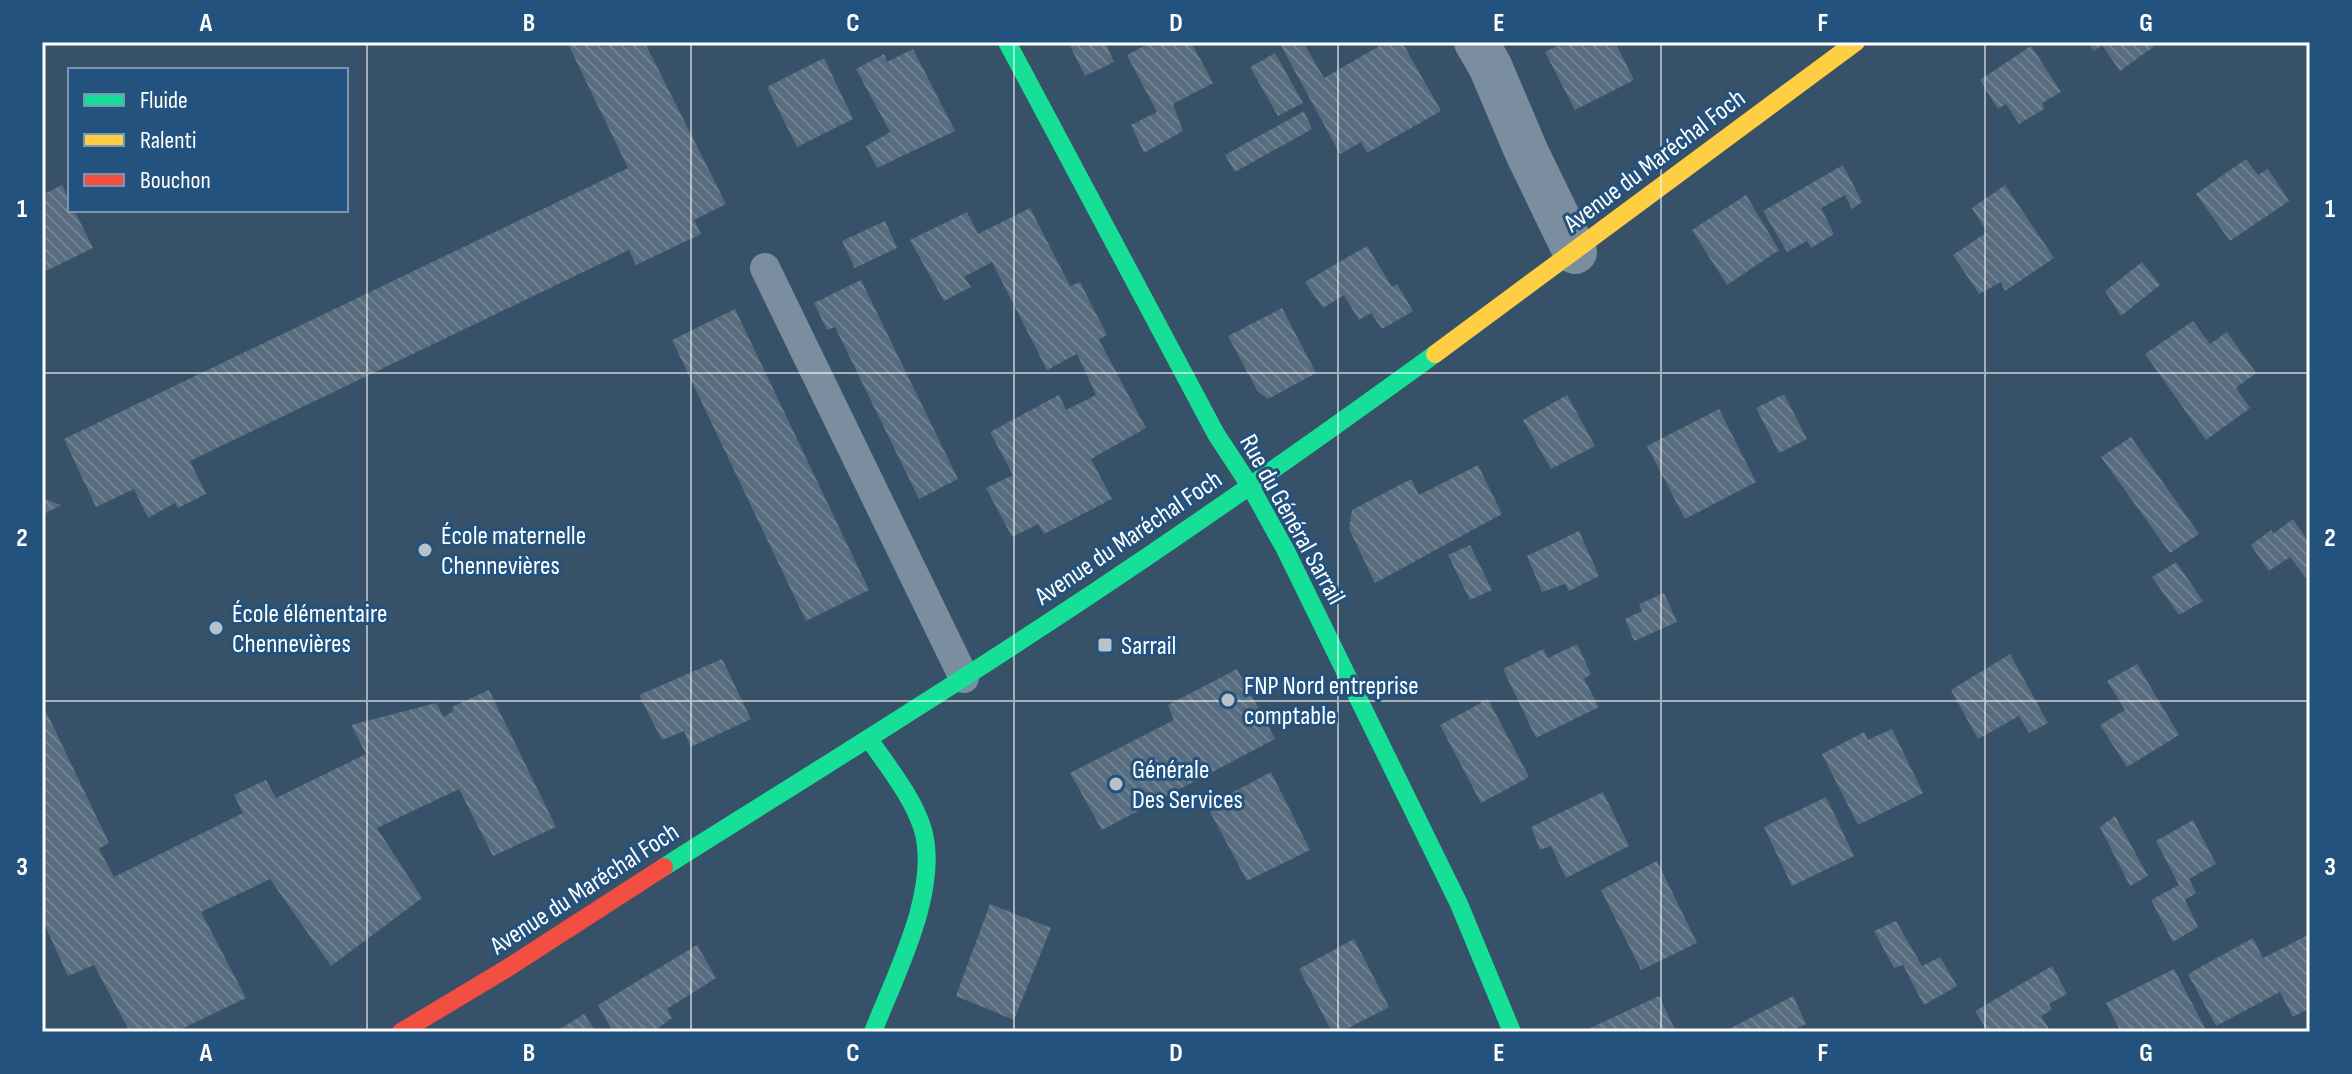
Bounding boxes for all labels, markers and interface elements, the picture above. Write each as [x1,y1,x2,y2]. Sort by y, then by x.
text: A [199,8,213,39]
text: B [523,8,535,39]
text: C [846,8,860,39]
text: D [1169,8,1183,39]
text: E [1493,8,1505,39]
text: F [1818,8,1829,39]
text: G [2139,8,2153,39]
legend [68,68,348,212]
street label: Avenue du Maréchal Foch [1557,83,1752,240]
text: Fluide [140,86,188,115]
text: Ralenti [140,126,196,155]
text: Bouchon [140,166,211,195]
text: 1 [17,194,27,225]
text: 1 [2325,194,2335,225]
street label: Rue du Général Sarrail [1232,429,1351,610]
street label: Avenue du Maréchal Foch [1029,464,1228,613]
place label: École maternelle Chennevières [441,521,586,582]
text: 2 [16,523,28,554]
text: 2 [2324,523,2336,554]
marker: École maternelle Chennevières [416,541,434,559]
place label: École élémentaire Chennevières [232,599,387,660]
marker: École élémentaire Chennevières [207,619,225,637]
place label: Sarrail [1121,631,1176,662]
marker: Sarrail [1096,636,1114,654]
place label: FNP Nord entreprise comptable [1244,671,1419,732]
marker: FNP Nord entreprise comptable [1219,691,1237,709]
place label: Générale Des Services [1132,755,1243,816]
marker: Générale Des Services [1107,775,1125,793]
street label: Avenue du Maréchal Foch [484,817,685,962]
text: 3 [16,852,28,883]
text: 3 [2324,852,2336,883]
text: A [199,1038,213,1069]
text: B [523,1038,535,1069]
text: C [846,1038,860,1069]
text: D [1169,1038,1183,1069]
text: E [1493,1038,1505,1069]
text: F [1818,1038,1829,1069]
text: G [2139,1038,2153,1069]

